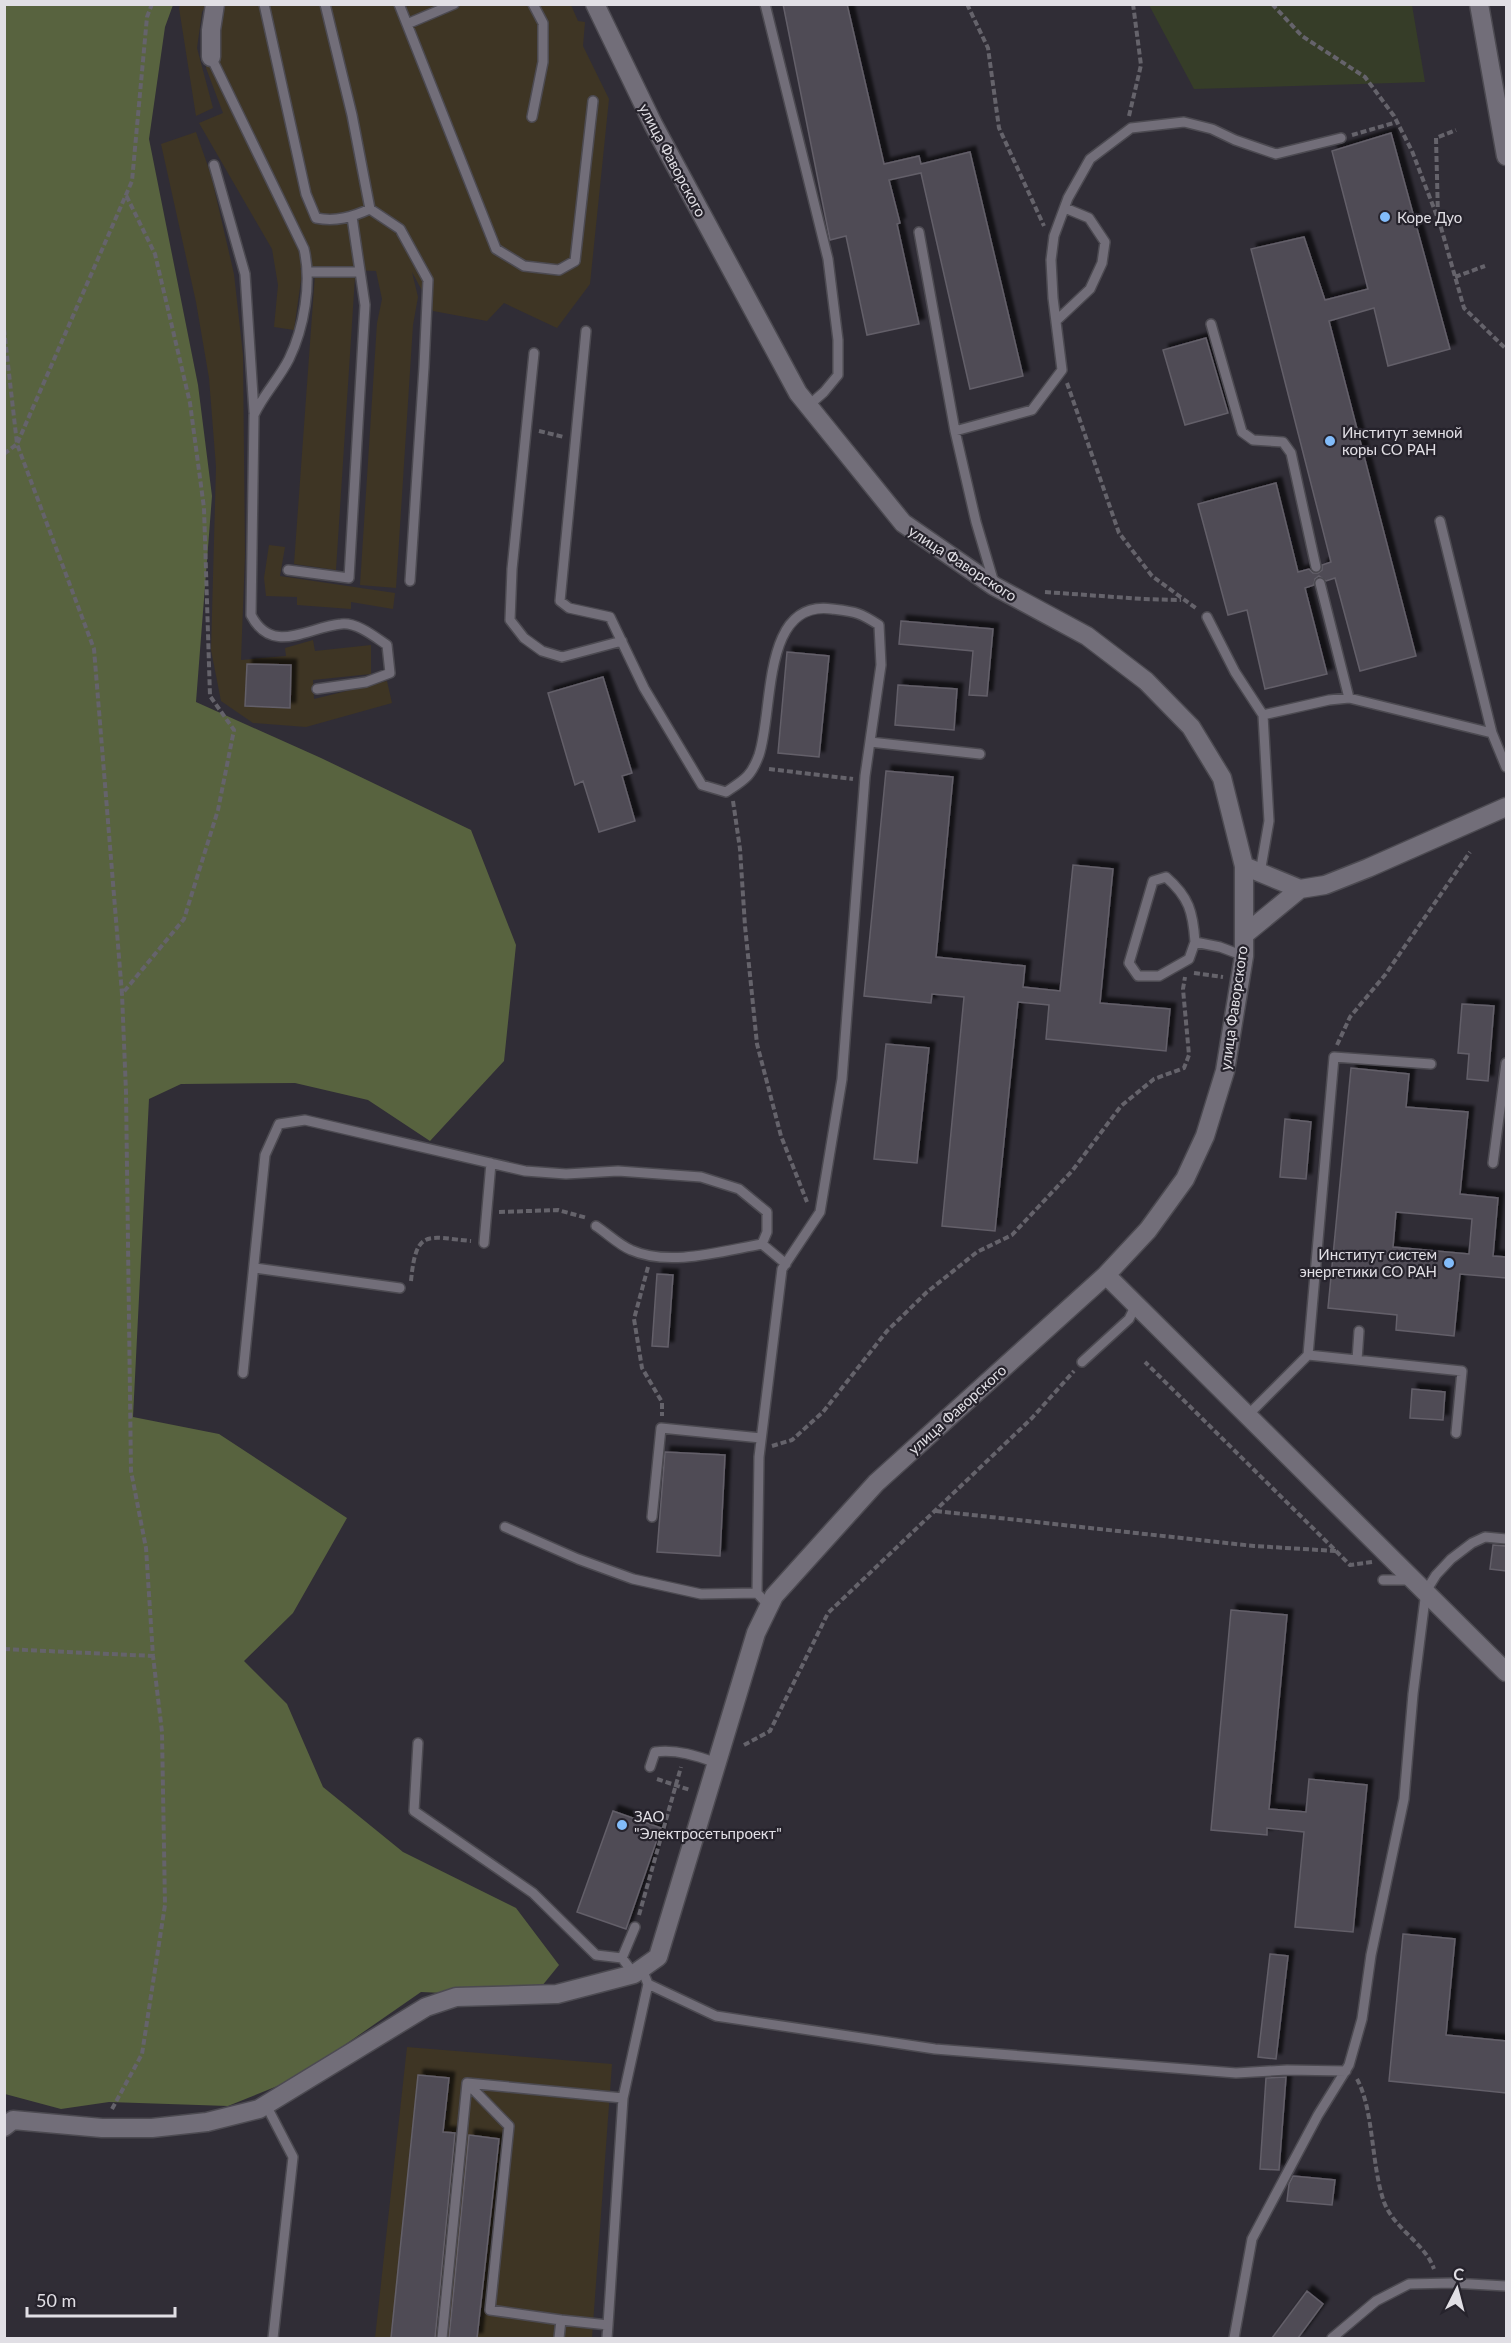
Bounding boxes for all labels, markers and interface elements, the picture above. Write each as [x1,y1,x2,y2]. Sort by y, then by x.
street label: улица Фаворского [636,100,710,220]
place label: Коре Дуо [1397,208,1462,226]
marker: Коре Дуо [1378,210,1392,224]
place label: Институт земной коры СО РАН [1342,423,1463,458]
marker: Институт земной коры СО РАН [1323,434,1337,448]
street label: улица Фаворского [905,521,1021,605]
street label: улица Фаворского [1215,945,1251,1071]
place label: Институт систем энергетики СО РАН [1299,1245,1437,1280]
marker: Институт систем энергетики СО РАН [1442,1256,1456,1270]
street label: улица Фаворского [904,1360,1010,1458]
place label: ЗАО "Электросетьпроект" [634,1807,782,1842]
marker: ЗАО "Электросетьпроект" [615,1818,629,1832]
north arrow [1427,2259,1487,2319]
text: С [1452,2264,1465,2284]
scale bar [27,2280,176,2318]
text: 50 m [36,2289,76,2311]

